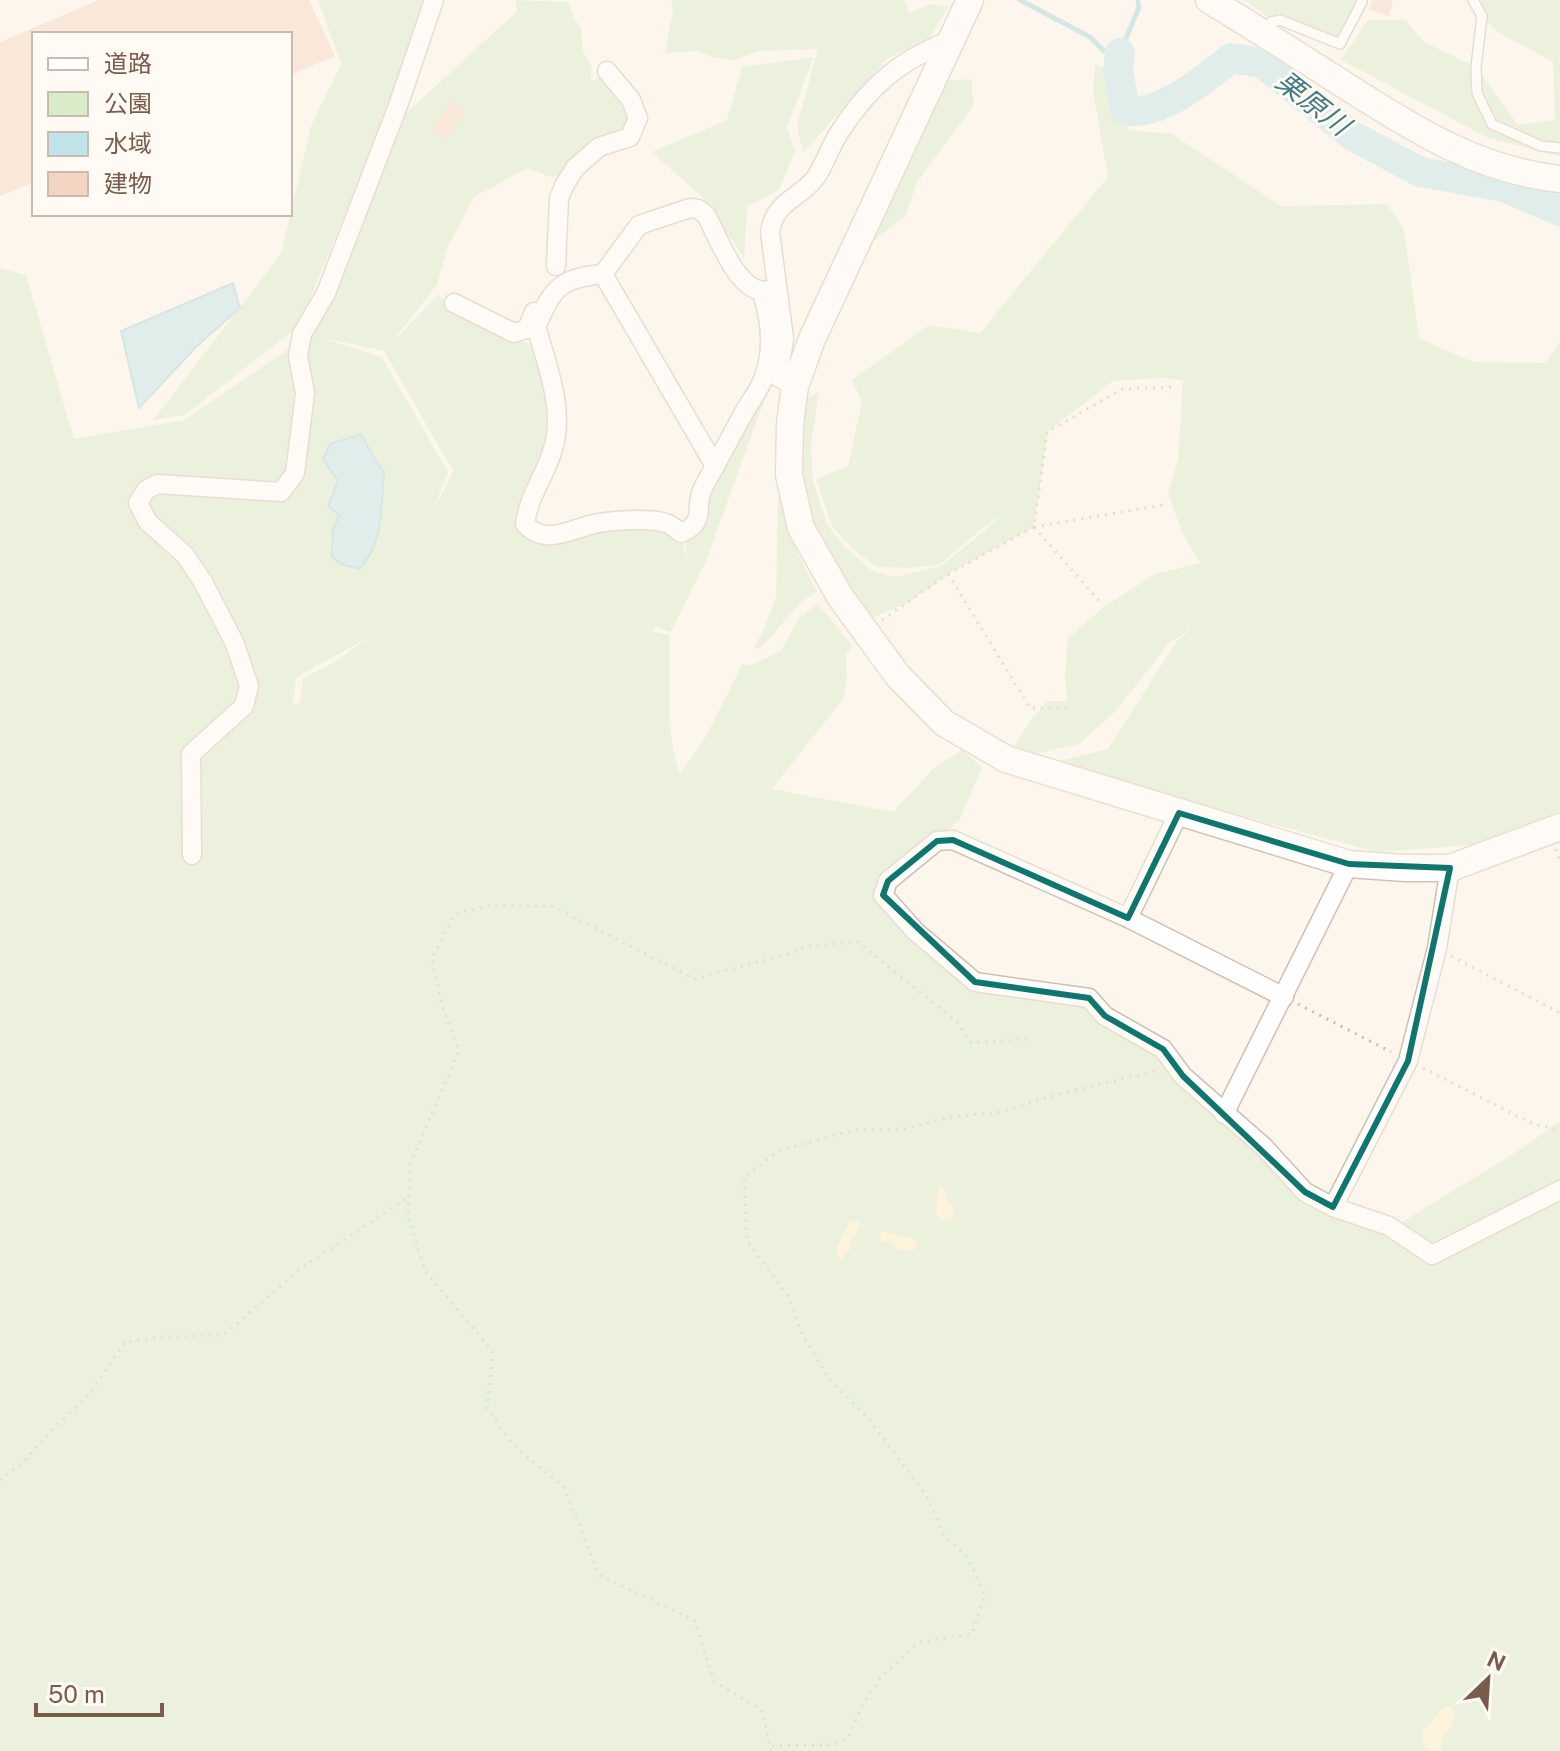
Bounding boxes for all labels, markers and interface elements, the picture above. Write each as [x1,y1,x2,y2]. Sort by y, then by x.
legend [32,32,292,216]
text: 道路 [104,49,152,77]
water label: 栗原川 [1270,64,1359,143]
text: 公園 [104,89,152,117]
text: 水域 [104,129,152,157]
text: 建物 [104,169,152,197]
north arrow [1448,1639,1528,1719]
text: N [1483,1645,1510,1676]
scale bar [36,1667,162,1717]
text: 50 m [48,1680,105,1708]

